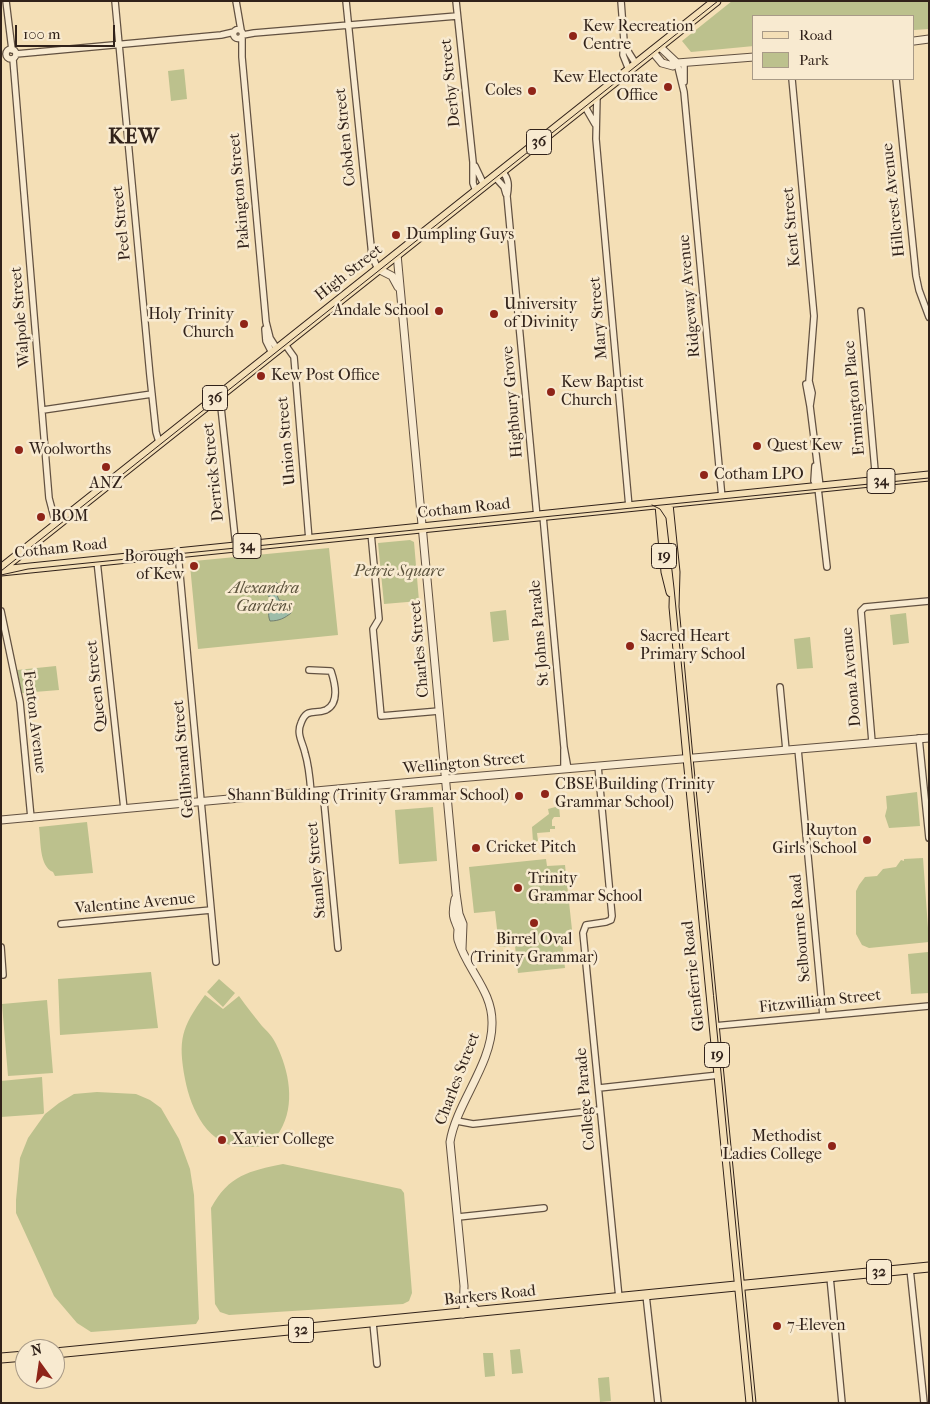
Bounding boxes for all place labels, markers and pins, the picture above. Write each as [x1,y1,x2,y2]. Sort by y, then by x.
place label: Kew Recreation Centre [583,17,693,55]
marker: Kew Recreation Centre [567,30,579,42]
place label: Kew Electorate Office [553,68,658,106]
place label: Coles [485,81,522,101]
marker: Kew Electorate Office [662,81,674,93]
marker: Coles [526,85,538,97]
place label: Dumpling Guys [406,225,514,245]
marker: Dumpling Guys [390,229,402,241]
place label: University of Divinity [504,295,578,333]
place label: Andale School [333,301,429,321]
place label: Holy Trinity Church [148,305,234,343]
marker: Andale School [433,305,445,317]
marker: University of Divinity [488,308,500,320]
marker: Holy Trinity Church [238,318,250,330]
place label: Kew Post Office [271,366,380,386]
marker: Kew Post Office [255,370,267,382]
place label: Kew Baptist Church [561,373,644,411]
marker: Kew Baptist Church [545,386,557,398]
place label: Quest Kew [767,436,842,456]
place label: Woolworths [29,440,111,460]
marker: Quest Kew [751,440,763,452]
marker: Woolworths [13,444,25,456]
marker: ANZ [100,461,112,473]
place label: Cotham LPO [714,465,804,485]
marker: Cotham LPO [698,469,710,481]
place label: ANZ [89,474,123,494]
place label: BOM [51,507,88,527]
marker: BOM [35,511,47,523]
place label: Borough of Kew [124,547,184,585]
marker: Borough of Kew [188,560,200,572]
place label: Sacred Heart Primary School [640,627,745,665]
marker: Sacred Heart Primary School [624,640,636,652]
place label: CBSE Building (Trinity Grammar School) [555,775,715,813]
place label: Shann Bulding (Trinity Grammar School) [228,786,509,806]
marker: CBSE Building (Trinity Grammar School) [539,788,551,800]
marker: Shann Bulding (Trinity Grammar School) [513,790,525,802]
place label: Ruyton Girls' School [772,821,857,859]
marker: Ruyton Girls' School [861,834,873,846]
place label: Cricket Pitch [486,838,576,858]
marker: Cricket Pitch [470,842,482,854]
place label: Trinity Grammar School [528,869,642,907]
marker: Trinity Grammar School [512,882,524,894]
marker: Birrel Oval (Trinity Grammar) [528,917,540,929]
place label: Birrel Oval (Trinity Grammar) [470,930,598,968]
place label: Methodist Ladies College [722,1127,822,1165]
place label: Xavier College [232,1130,334,1150]
marker: Xavier College [216,1134,228,1146]
marker: Methodist Ladies College [826,1140,838,1152]
place label: 7-Eleven [787,1316,846,1336]
marker: 7-Eleven [771,1320,783,1332]

